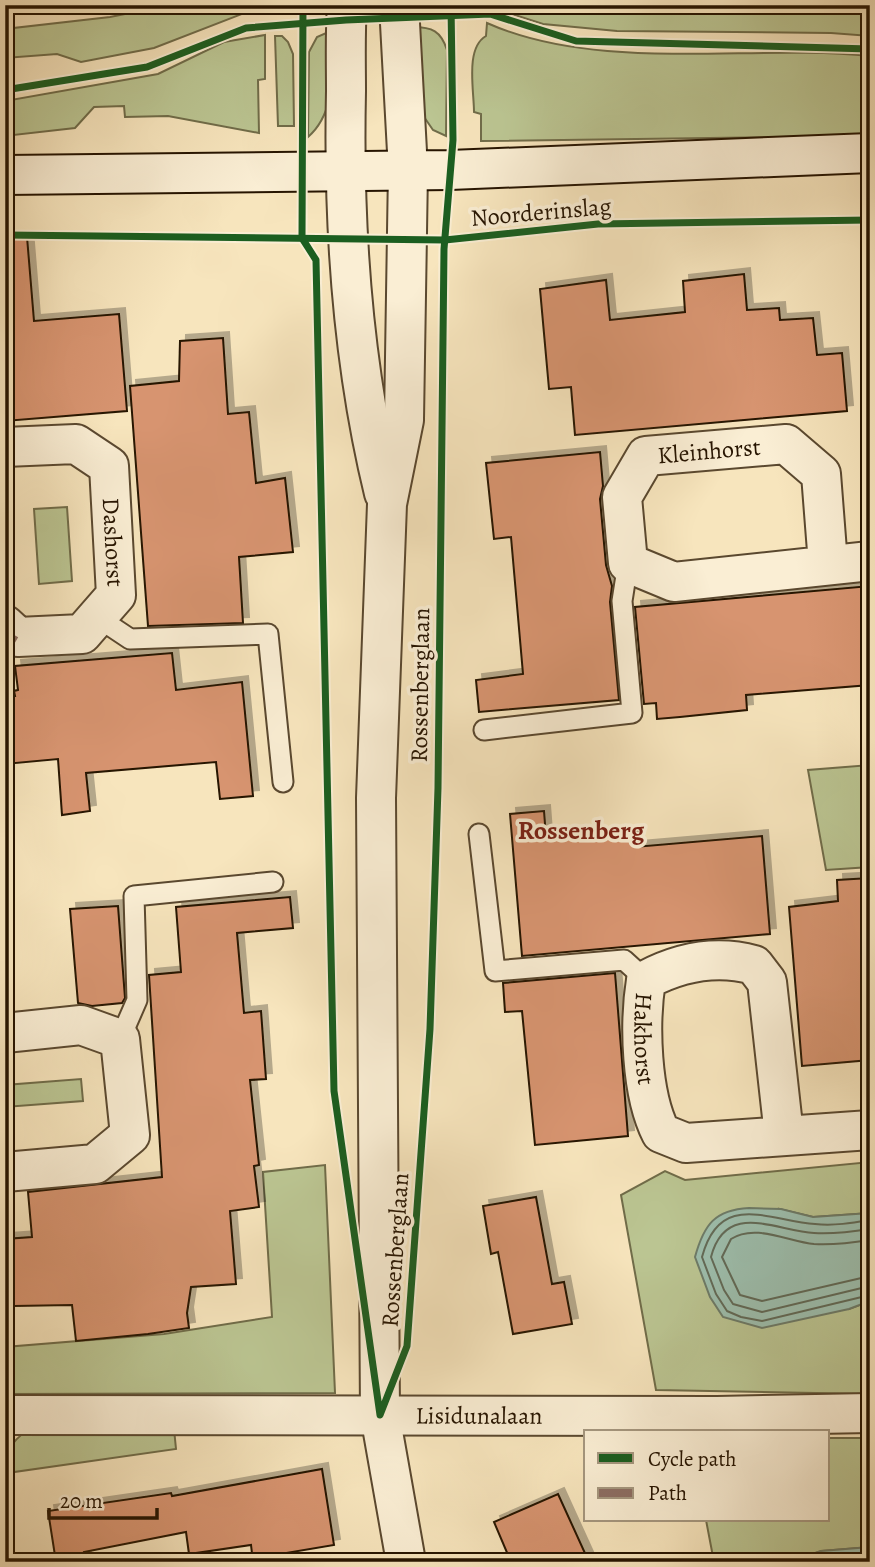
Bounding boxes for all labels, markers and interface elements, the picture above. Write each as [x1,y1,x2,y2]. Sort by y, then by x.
street label: Noorderinslag [469,190,613,234]
street label: Kleinhorst [656,431,762,471]
street label: Dashorst [95,497,132,588]
street label: Rossenberglaan [403,607,437,763]
district label: Rossenberg [518,813,645,848]
street label: Hakhorst [626,991,662,1087]
street label: Rossenberglaan [374,1172,416,1328]
street label: Lisidunalaan [415,1400,543,1432]
legend [584,1430,830,1522]
text: Cycle path [648,1445,737,1473]
scale bar [49,1476,158,1520]
text: Path [648,1479,687,1507]
text: 20 m [60,1487,103,1515]

